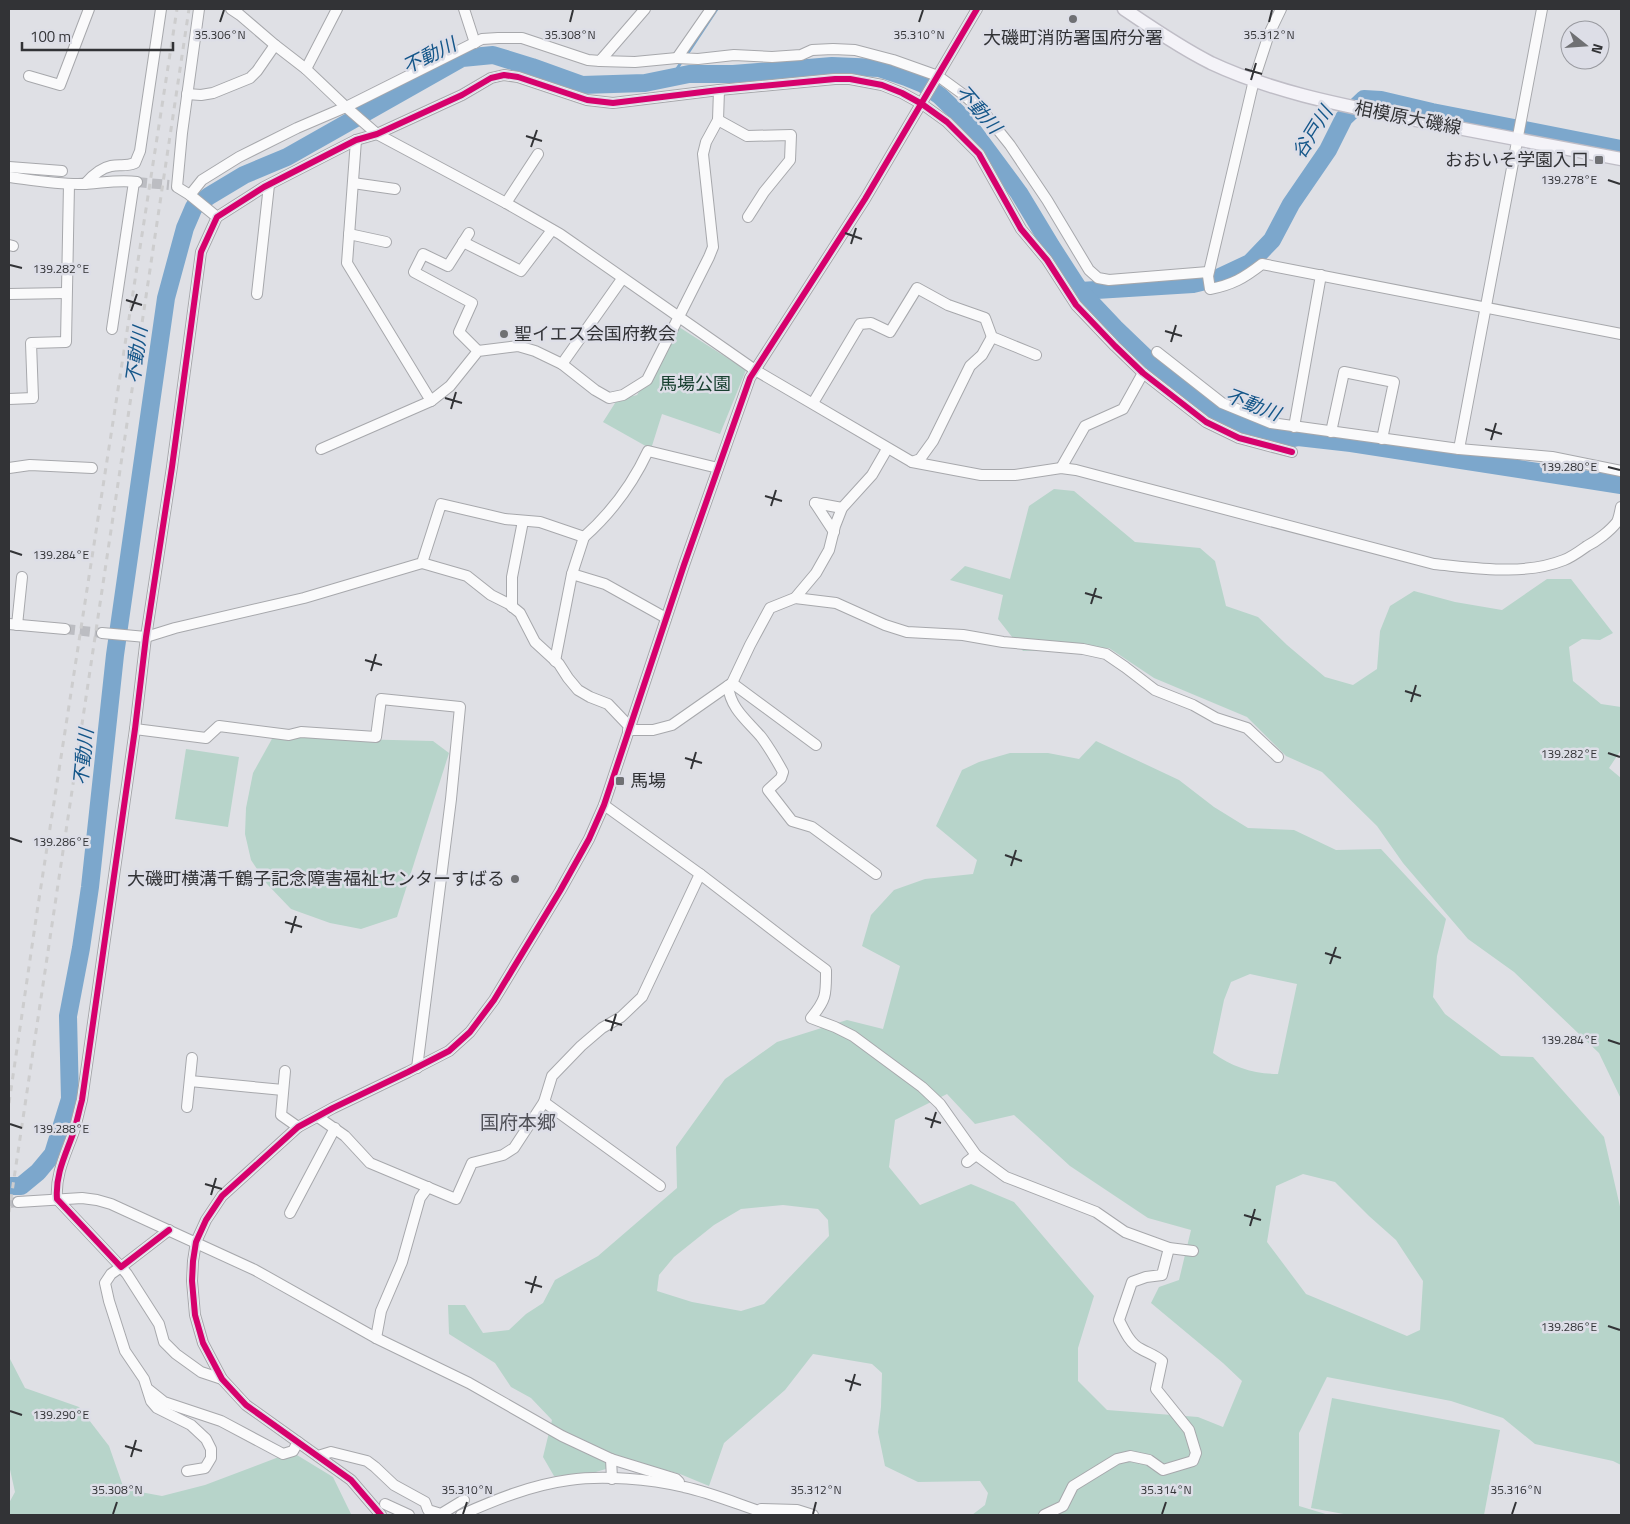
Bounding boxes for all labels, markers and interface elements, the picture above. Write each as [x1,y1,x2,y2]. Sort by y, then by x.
marker: 大磯町消防署国府分署 [1067,13,1079,25]
scale bar [22,20,174,52]
north arrow [1560,20,1610,70]
place label: 大磯町消防署国府分署 [983,24,1163,51]
text: 100 m [30,25,71,48]
text: 35.306°N [194,25,246,44]
text: 35.308°N [544,25,596,44]
text: 35.310°N [893,25,945,44]
text: 35.312°N [1243,25,1295,44]
water label: 不動川 [397,28,463,80]
text: N [1586,41,1609,57]
water label: 不動川 [950,78,1010,141]
street label: 相模原大磯線 [1353,94,1464,141]
water label: 谷戸川 [1284,98,1340,164]
place label: おおいそ学園入口 [1445,146,1589,173]
marker: おおいそ学園入口 [1593,154,1605,166]
text: 139.278°E [1541,170,1597,189]
text: 139.282°E [33,259,89,278]
place label: 聖イエス会国府教会 [514,320,676,347]
water label: 不動川 [117,323,154,385]
marker: 聖イエス会国府教会 [498,328,510,340]
park label: 馬場公園 [659,370,731,397]
water label: 不動川 [1221,380,1287,428]
text: 139.280°E [1541,457,1597,476]
text: 139.284°E [33,545,89,564]
water label: 不動川 [65,725,100,787]
text: 139.282°E [1541,744,1597,763]
place label: 馬場 [630,767,666,794]
marker: 馬場 [614,775,626,787]
text: 139.286°E [33,832,89,851]
place label: 大磯町横溝千鶴子記念障害福祉センターすばる [127,865,505,892]
marker: 大磯町横溝千鶴子記念障害福祉センターすばる [509,873,521,885]
text: 139.284°E [1541,1030,1597,1049]
district label: 国府本郷 [480,1107,556,1136]
text: 139.288°E [33,1119,89,1138]
text: 139.286°E [1541,1317,1597,1336]
text: 139.290°E [33,1405,89,1424]
text: 35.308°N [91,1480,143,1499]
text: 35.310°N [441,1480,493,1499]
text: 35.312°N [790,1480,842,1499]
text: 35.314°N [1140,1480,1192,1499]
text: 35.316°N [1490,1480,1542,1499]

